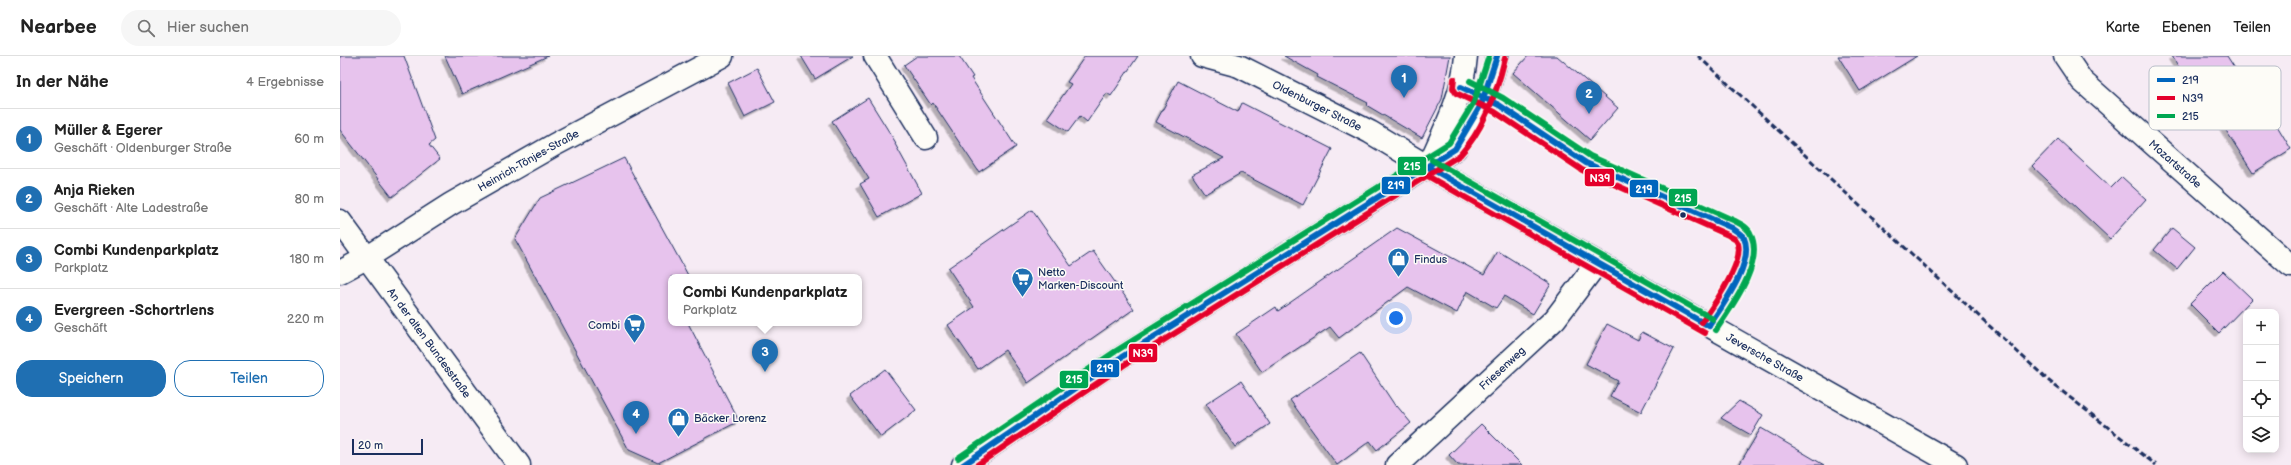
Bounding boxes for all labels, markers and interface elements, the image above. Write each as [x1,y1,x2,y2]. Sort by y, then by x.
search box [121,10,401,46]
text: Nearbee [20,16,97,39]
icon: search [135,17,157,39]
text: Hier suchen [167,18,249,37]
text: Karte [2106,19,2140,36]
text: Ebenen [2162,19,2211,36]
text: Teilen [2233,19,2271,36]
pin: 1 [1391,65,1417,98]
legend [2149,66,2281,130]
text: In der Nähe [16,72,109,92]
text: 4 Ergebnisse [246,74,324,90]
text: 219 [2182,74,2199,87]
street label: Oldenburger Straße [1270,78,1365,134]
pin: 2 [1576,81,1602,114]
text: N39 [2182,92,2203,105]
text: 215 [2182,110,2199,123]
text: Müller & Egerer [54,121,162,140]
street label: Heinrich-Tönjes-Straße [475,126,581,194]
text: 1 [26,131,32,147]
text: 60 m [294,131,324,147]
street label: Mozartstraße [2146,137,2205,191]
text: Geschäft · Oldenburger Straße [54,140,232,156]
line badge: 215 [1397,156,1427,176]
text: 215 [1403,160,1421,173]
line badge: N39 [1584,168,1615,187]
text: N39 [1589,172,1611,185]
line badge: 219 [1381,176,1411,195]
text: 219 [1387,179,1405,192]
line badge: 219 [1629,179,1659,198]
text: Anja Rieken [54,181,135,200]
text: 219 [1635,183,1653,196]
line badge: 215 [1668,188,1698,207]
text: 2 [25,191,33,207]
text: 80 m [295,191,324,207]
text: 215 [1674,192,1692,205]
text: Geschäft · Alte Ladestraße [54,200,208,216]
unlabelled marker [1678,210,1688,220]
text: Combi Kundenparkplatz [54,241,219,260]
shop icon: Findus [1385,246,1411,279]
text: 3 [25,251,33,267]
text: 180 m [289,251,324,267]
place label: Findus [1414,253,1448,266]
text: Parkplatz [54,260,108,276]
supermarket icon: Netto Marken-Discount [1010,265,1036,298]
place label: Netto Marken-Discount [1038,266,1124,292]
popup [668,274,862,326]
text: Combi Kundenparkplatz [683,283,847,302]
street label: An der alten Bundesstraße [385,285,474,401]
text: Evergreen -Schortrlens [54,301,214,320]
text: Parkplatz [683,302,737,318]
your location [1386,308,1406,328]
map controls [2243,309,2279,453]
button: + [2243,309,2279,345]
text: 4 [25,311,33,327]
text: 220 m [287,311,324,327]
supermarket icon: Combi [622,312,648,345]
place label: Combi [588,319,620,332]
text: Geschäft [54,320,107,336]
street label: Jeversche Straße [1724,330,1807,385]
pin: 3 [752,339,778,372]
line badge: N39 [1128,343,1158,363]
street label: Friesenweg [1476,344,1528,392]
button: − [2243,345,2279,381]
text: N39 [1132,347,1154,360]
line badge: 219 [1090,359,1120,378]
button: Speichern [16,360,166,397]
button: Teilen [174,360,324,397]
text: 219 [1096,362,1114,375]
line badge: 215 [1059,370,1089,389]
text: 215 [1065,373,1083,386]
button: locate [2243,381,2279,417]
pin: 4 [623,401,649,434]
shop icon: Bäcker Lorenz [665,405,691,438]
place label: Bäcker Lorenz [694,412,767,425]
button: layers [2243,417,2279,453]
scale bar [352,437,423,456]
text: 20 m [358,439,383,452]

